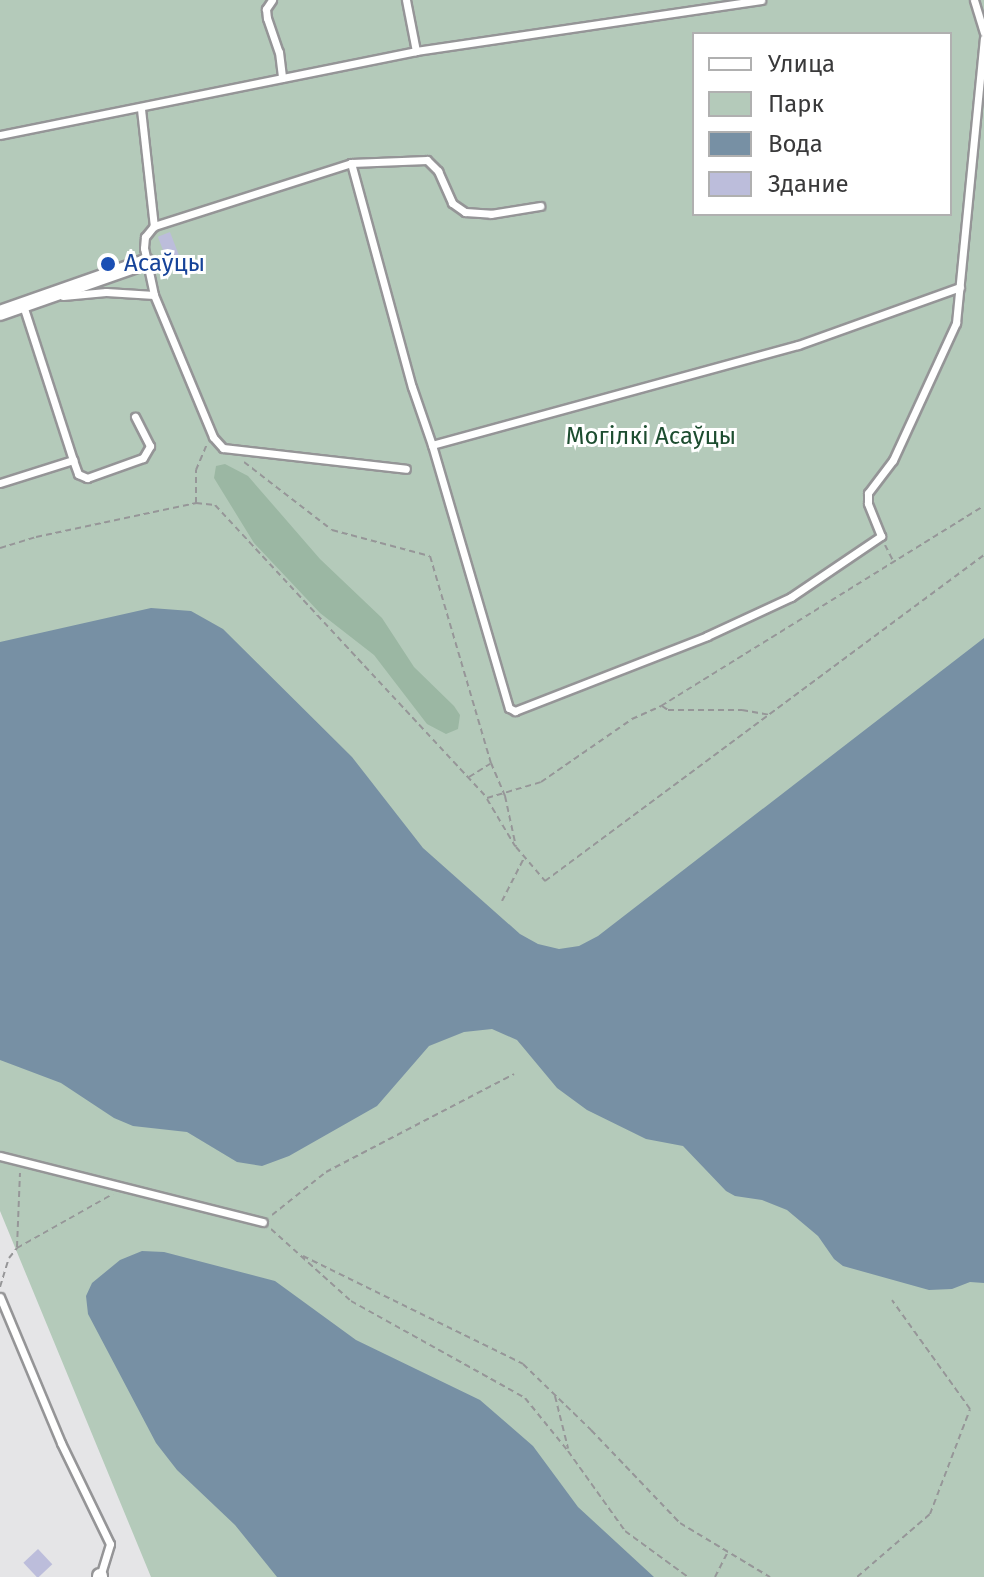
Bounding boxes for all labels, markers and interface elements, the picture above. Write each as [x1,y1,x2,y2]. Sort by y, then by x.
legend [692,32,952,216]
text: Улица [768,50,835,78]
text: Парк [768,90,824,118]
text: Вода [768,130,823,158]
text: Здание [768,170,849,198]
place label: Асаўцы [124,250,205,278]
marker: Асаўцы [99,255,117,273]
park label: Могілкі Асаўцы [566,423,736,451]

